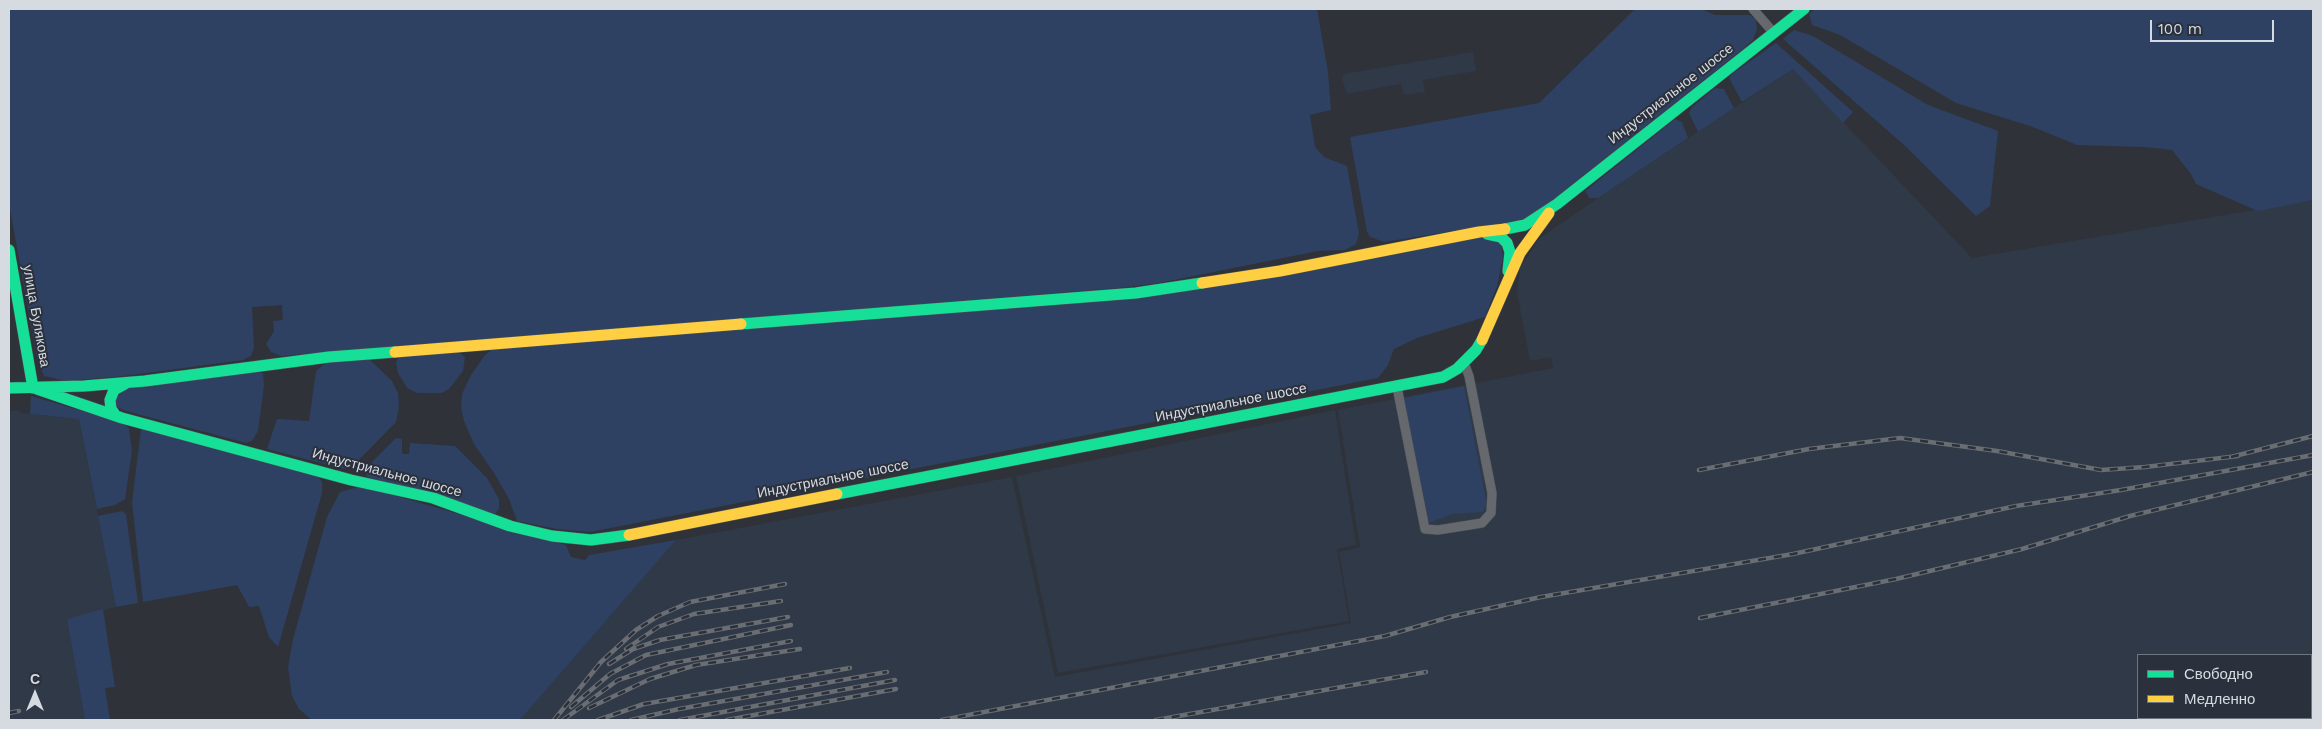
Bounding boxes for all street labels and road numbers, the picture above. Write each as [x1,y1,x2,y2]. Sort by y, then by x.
street label: Индустриальное шоссе [1605,40,1737,148]
street label: улица Булякова [19,263,53,369]
street label: Индустриальное шоссе [1154,380,1308,426]
street label: Индустриальное шоссе [310,445,464,501]
street label: Индустриальное шоссе [756,456,910,502]

